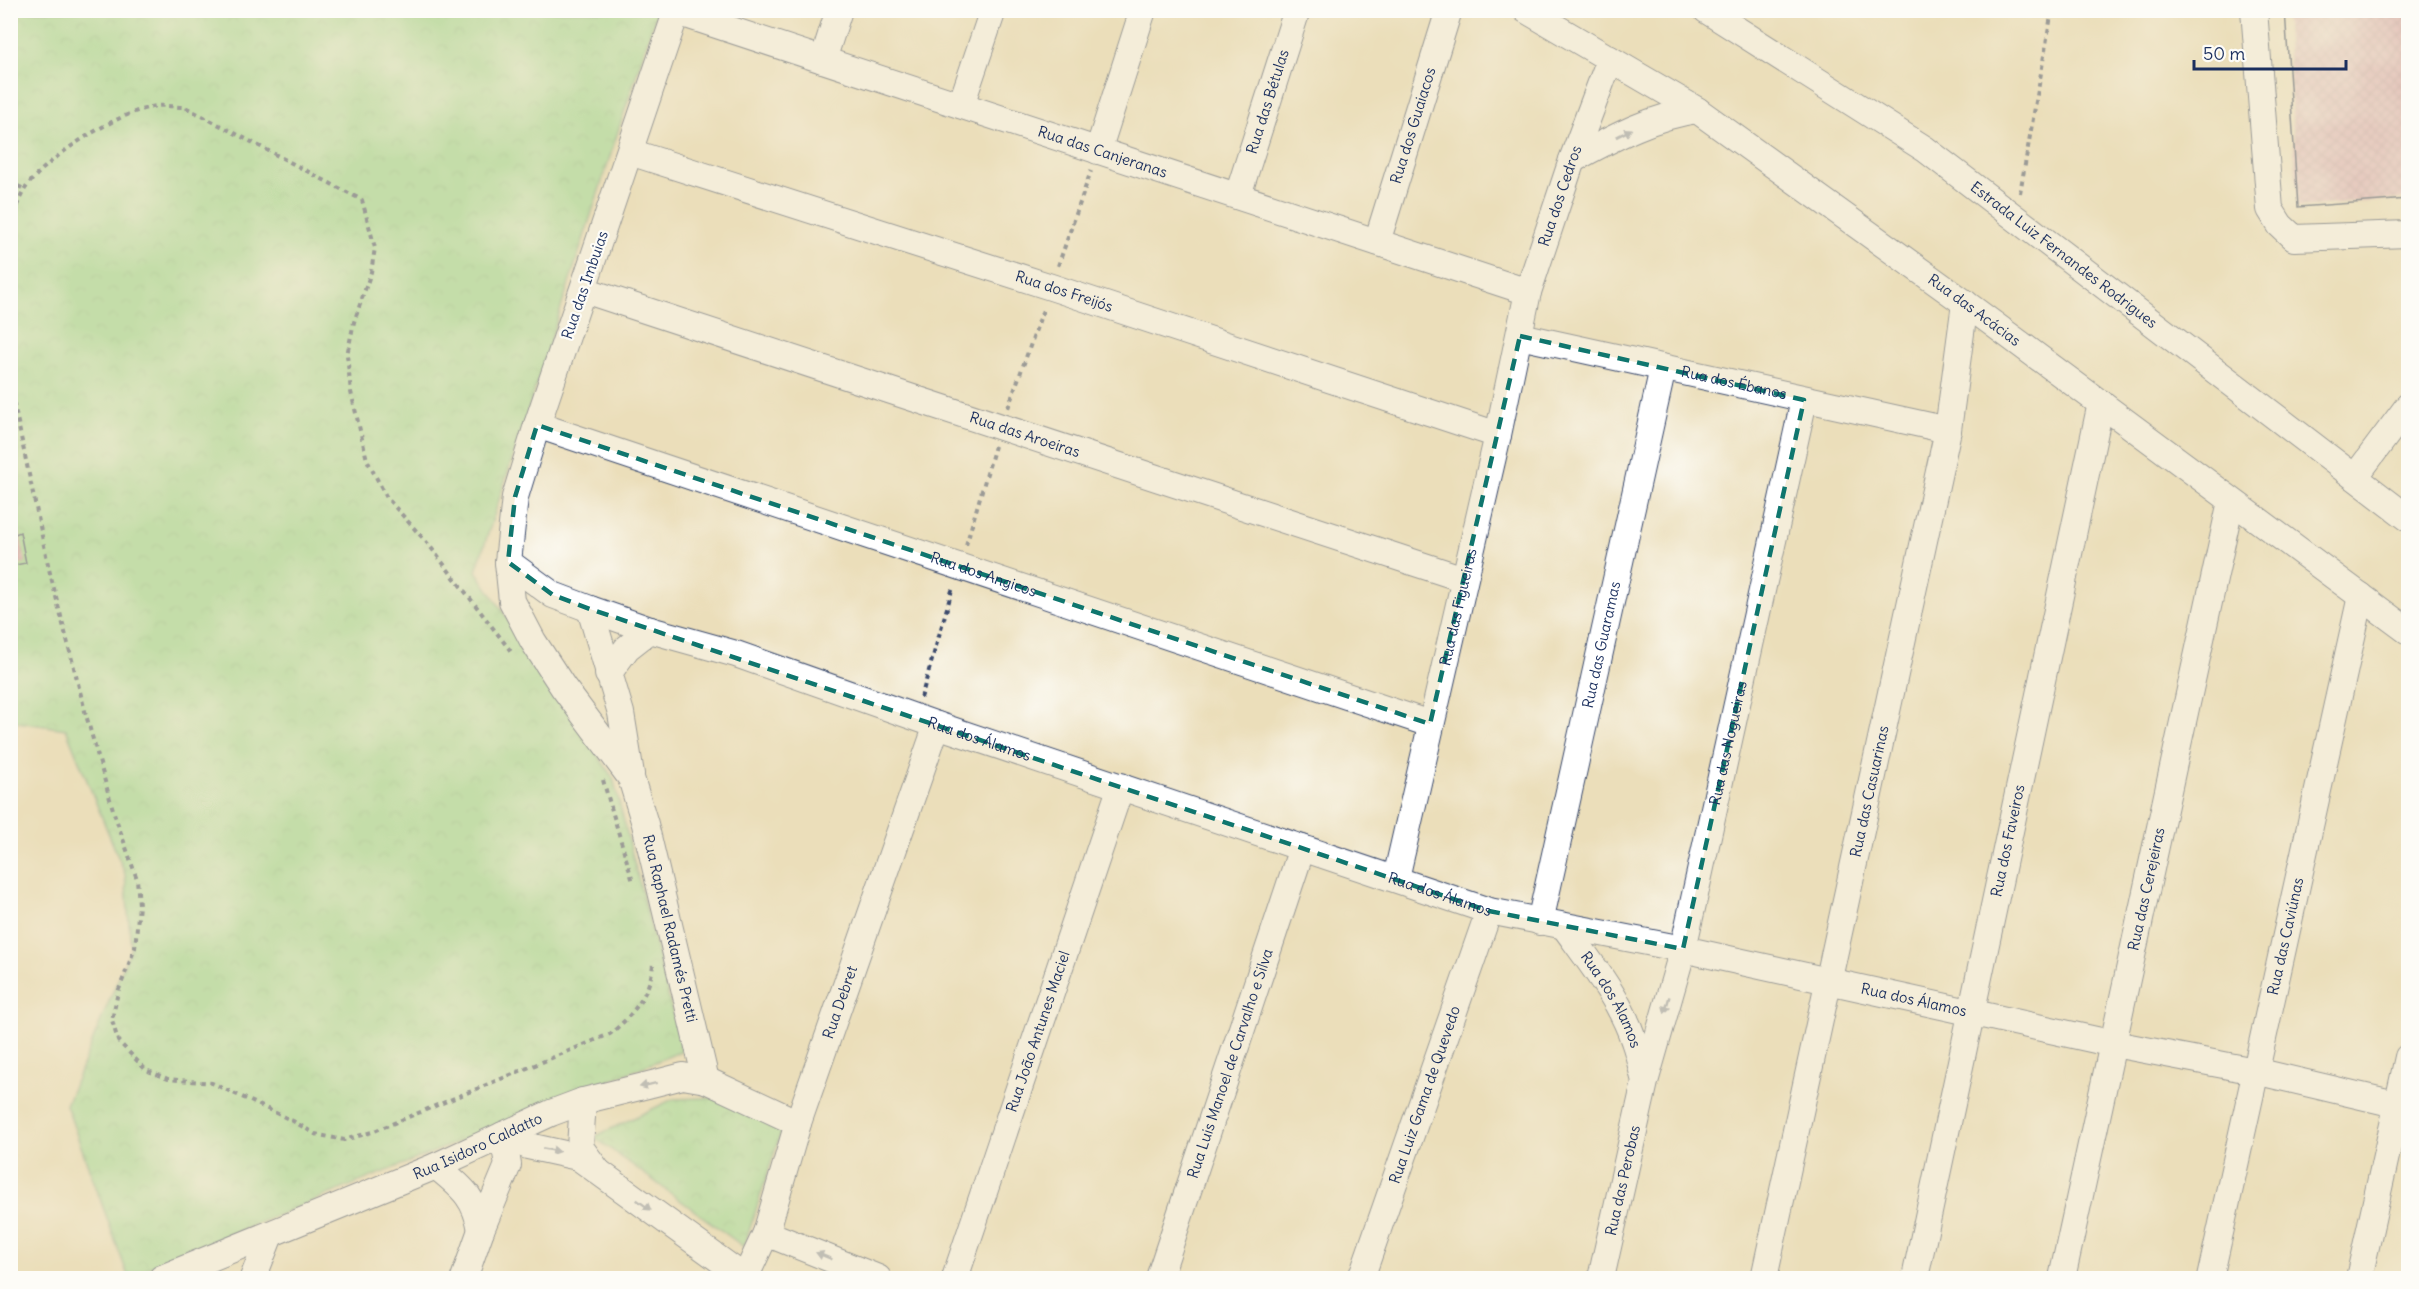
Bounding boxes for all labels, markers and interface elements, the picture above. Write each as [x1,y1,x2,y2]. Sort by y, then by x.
scale bar [2194,33,2346,71]
text: 50 m [2203,42,2245,65]
street label: Rua das Bétulas [1242,47,1293,156]
street label: Rua dos Guaiacos [1386,65,1440,186]
street label: Rua das Canjeranas [1036,121,1170,182]
one-way arrow [1615,128,1632,138]
street label: Rua dos Cedros [1534,142,1586,249]
street label: Estrada Luiz Fernandes Rodrigues [1967,177,2161,332]
street label: Rua das Imbuias [557,228,612,342]
street label: Rua dos Freijós [1013,266,1116,316]
street label: Rua das Acácias [1924,269,2025,350]
street label: Rua dos Ébanos [1679,362,1789,403]
street label: Rua das Aroeiras [967,407,1083,461]
street label: Rua das Figueiras [1435,546,1481,668]
street label: Rua dos Angicos [928,547,1040,601]
street label: Rua das Guaramas [1578,579,1624,710]
street label: Rua das Nogueiras [1705,679,1751,807]
street label: Rua dos Álamos [925,712,1034,765]
street label: Rua das Casuarinas [1846,723,1893,859]
street label: Rua dos Faveiros [1986,783,2029,899]
street label: Rua das Cerejeiras [2123,825,2169,952]
street label: Rua Raphael Radamés Pretti [639,833,702,1024]
street label: Rua dos Álamos [1386,868,1494,920]
street label: Rua das Caviúnas [2263,875,2307,997]
street label: Rua Luis Manoel de Carvalho e Silva [1183,946,1277,1181]
street label: Rua João Antunes Maciel [1002,948,1074,1115]
street label: Rua dos Alamos [1577,948,1646,1051]
street label: Rua Debret [818,963,861,1041]
street label: Rua dos Álamos [1859,979,1969,1020]
one-way arrow [1661,996,1671,1014]
street label: Rua Luiz Gama de Quevedo [1385,1003,1464,1186]
one-way arrow [639,1080,658,1090]
street label: Rua Isidoro Caldatto [410,1108,545,1183]
street label: Rua das Perobas [1601,1123,1644,1237]
one-way arrow [542,1146,561,1155]
one-way arrow [637,1198,652,1210]
one-way arrow [815,1251,833,1260]

